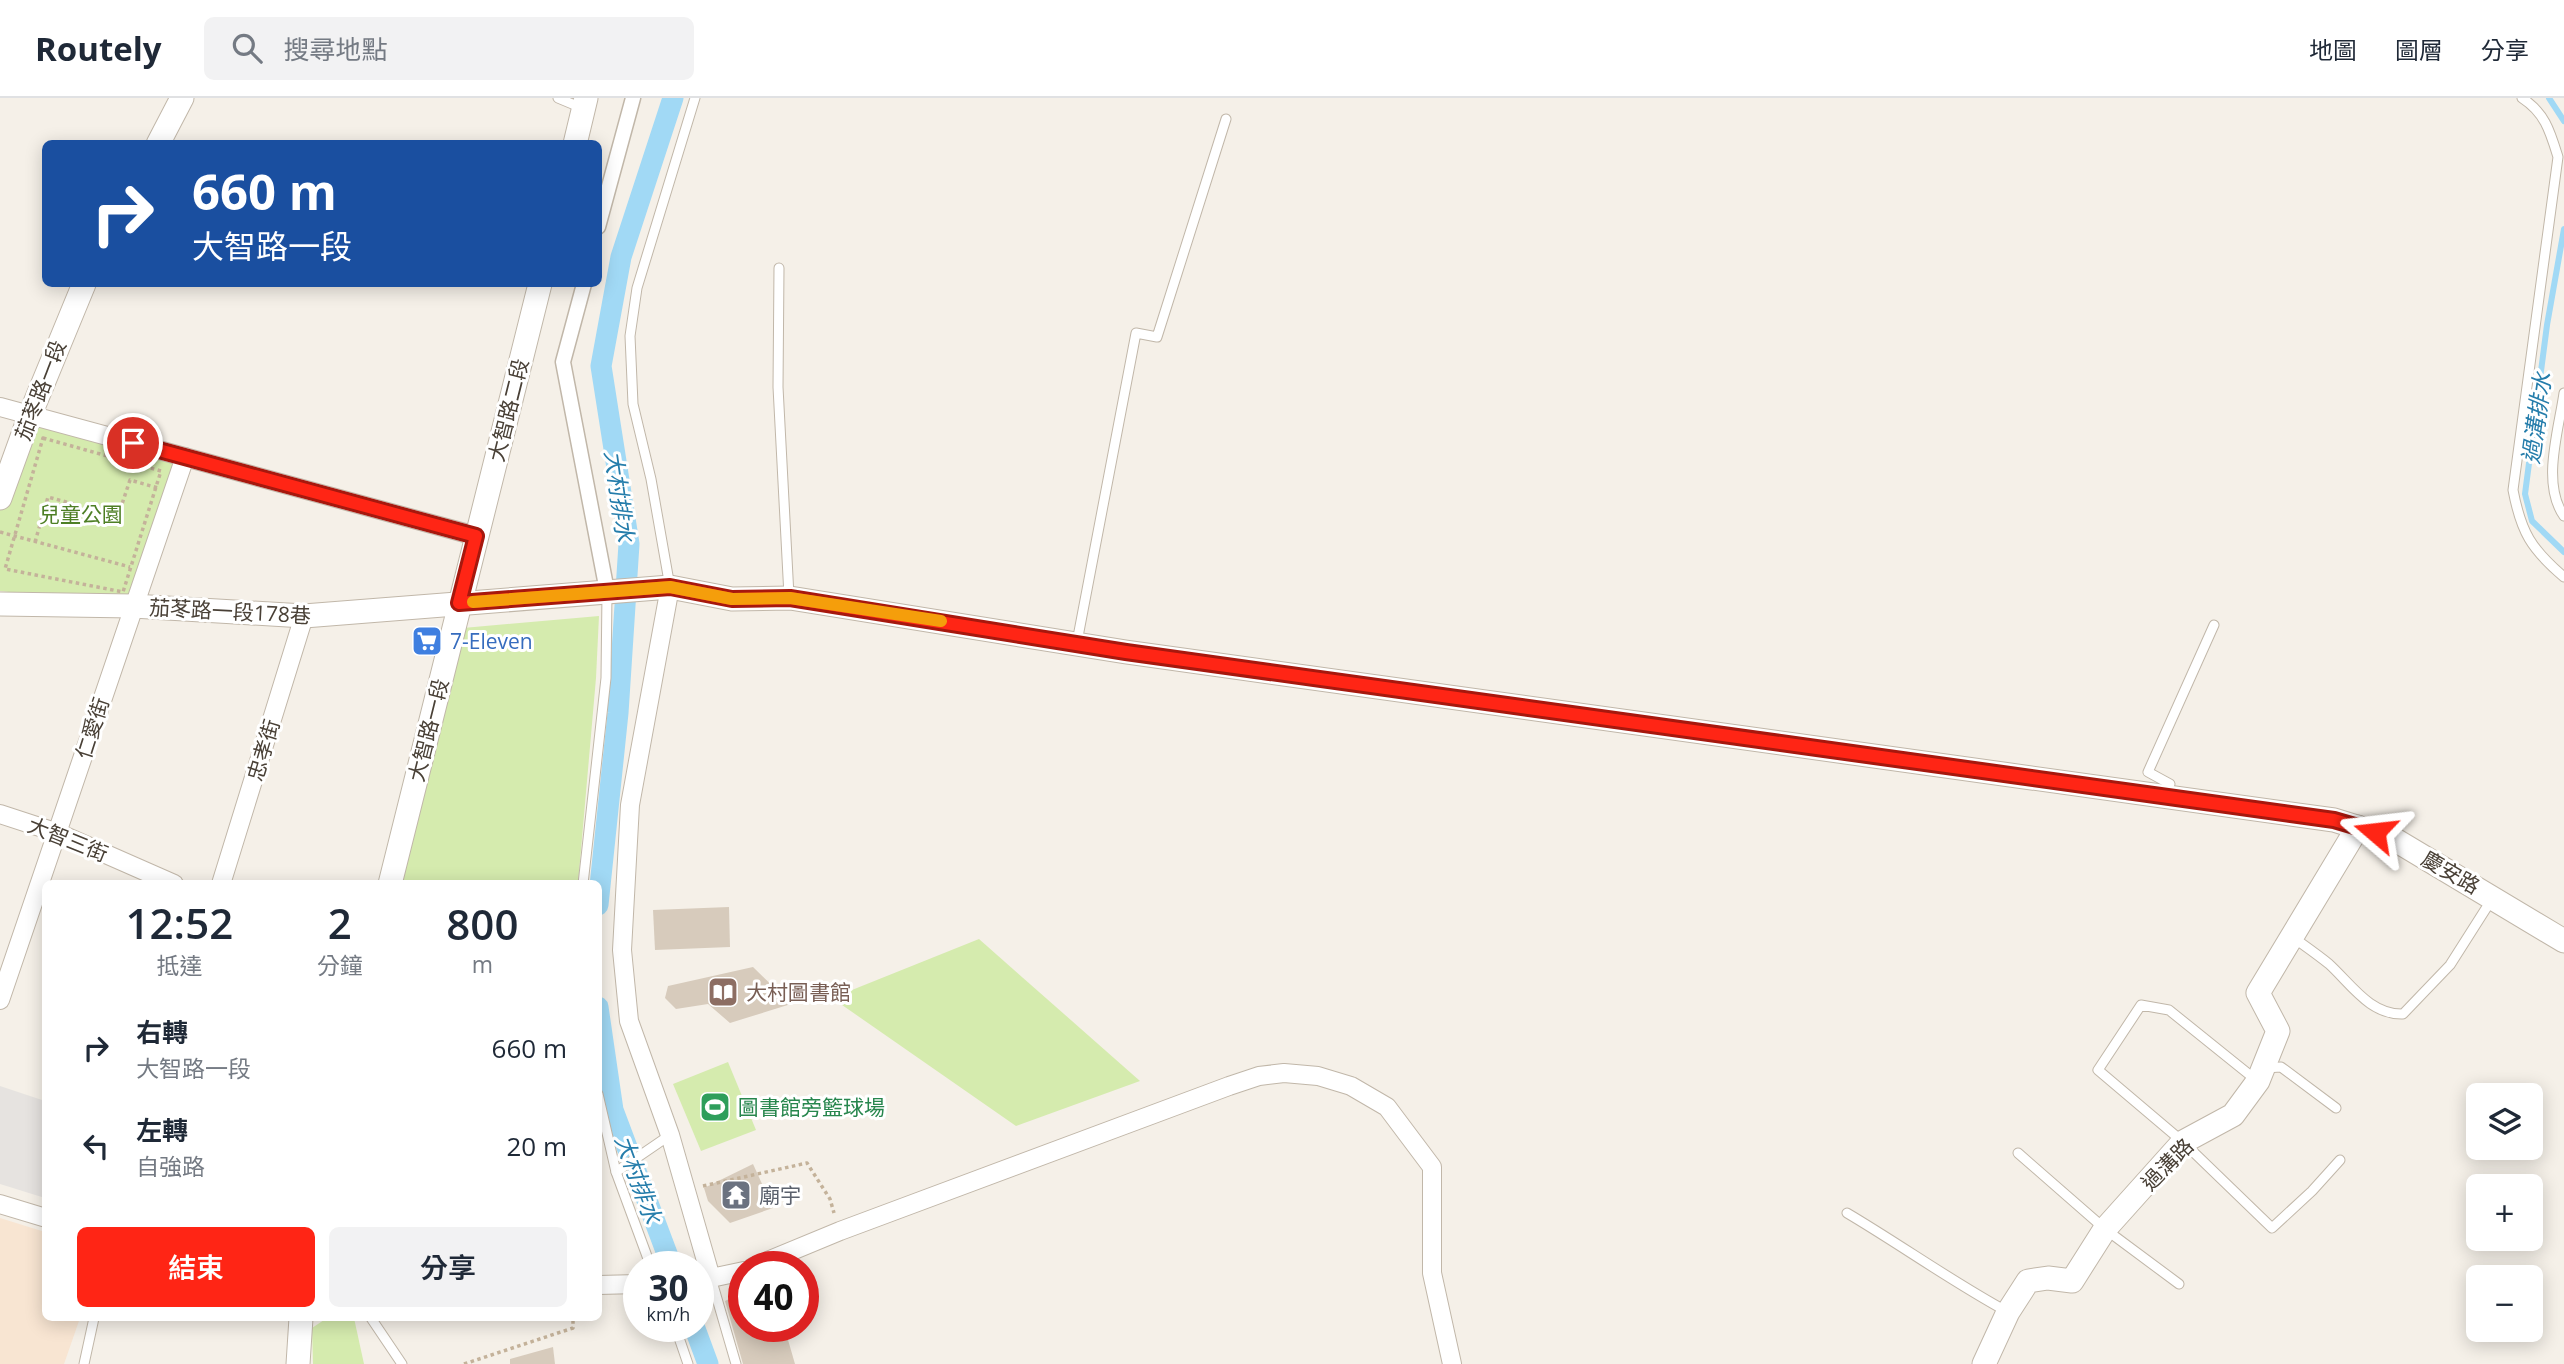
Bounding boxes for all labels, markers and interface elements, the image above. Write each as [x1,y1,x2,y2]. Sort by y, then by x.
search box [204,17,694,80]
text: Routely [35,26,162,71]
icon: search [228,29,266,67]
text: 搜尋地點 [284,31,388,67]
text: 地圖 [2309,33,2357,66]
text: 圖層 [2395,33,2443,66]
text: 分享 [2481,33,2529,66]
text: 660 m [192,158,337,224]
icon: right [77,168,168,259]
text: 大智路一段 [192,224,352,267]
street label: 茄苳路一段 [8,336,72,444]
street label: 大智路二段 [482,356,534,464]
water label: 過溝排水 [2514,369,2558,466]
pin [103,413,163,473]
icon: arrive [114,424,152,462]
water label: 大村排水 [598,448,642,545]
park label: 兒童公園 [39,500,123,528]
street label: 茄苳路一段178巷 [148,593,312,629]
supermarket icon: 7-Eleven [410,624,444,658]
place label: 7-Eleven [450,627,533,655]
street label: 大智路一段 [402,676,454,784]
street label: 仁愛街 [69,694,115,762]
street label: 忠孝街 [240,716,286,784]
position arrow [2338,795,2412,869]
street label: 大智三街 [24,810,112,868]
street label: 慶安路 [2417,844,2485,900]
text: 12:52 [126,894,233,951]
text: 2 [328,894,352,951]
text: 800 [446,895,518,952]
text: m [472,948,493,980]
text: 抵達 [156,949,202,981]
text: 分鐘 [317,949,363,981]
library icon: 大村圖書館 [706,975,740,1009]
place label: 大村圖書館 [746,978,851,1006]
text: 右轉 [136,1014,188,1050]
icon: right [77,1029,115,1067]
text: 660 m [492,1030,567,1066]
text: 大智路一段 [136,1052,251,1084]
map controls [2466,1083,2543,1342]
button: layers [2466,1083,2543,1160]
sports icon: 圖書館旁籃球場 [698,1090,732,1124]
place label: 圖書館旁籃球場 [738,1093,885,1121]
text: 左轉 [136,1112,188,1148]
icon: left [77,1127,115,1165]
text: 20 m [506,1128,567,1164]
water label: 大村排水 [608,1130,670,1229]
street label: 過溝路 [2135,1132,2199,1196]
text: 自強路 [136,1150,205,1182]
button: + [2466,1174,2543,1251]
temple icon: 廟宇 [719,1178,753,1212]
place label: 廟宇 [759,1181,801,1209]
button: 結束 [77,1227,315,1307]
button: 分享 [329,1227,567,1307]
speed limit sign: 40 [728,1251,819,1342]
text: 30 [648,1264,689,1311]
button: − [2466,1265,2543,1342]
text: km/h [647,1302,690,1326]

